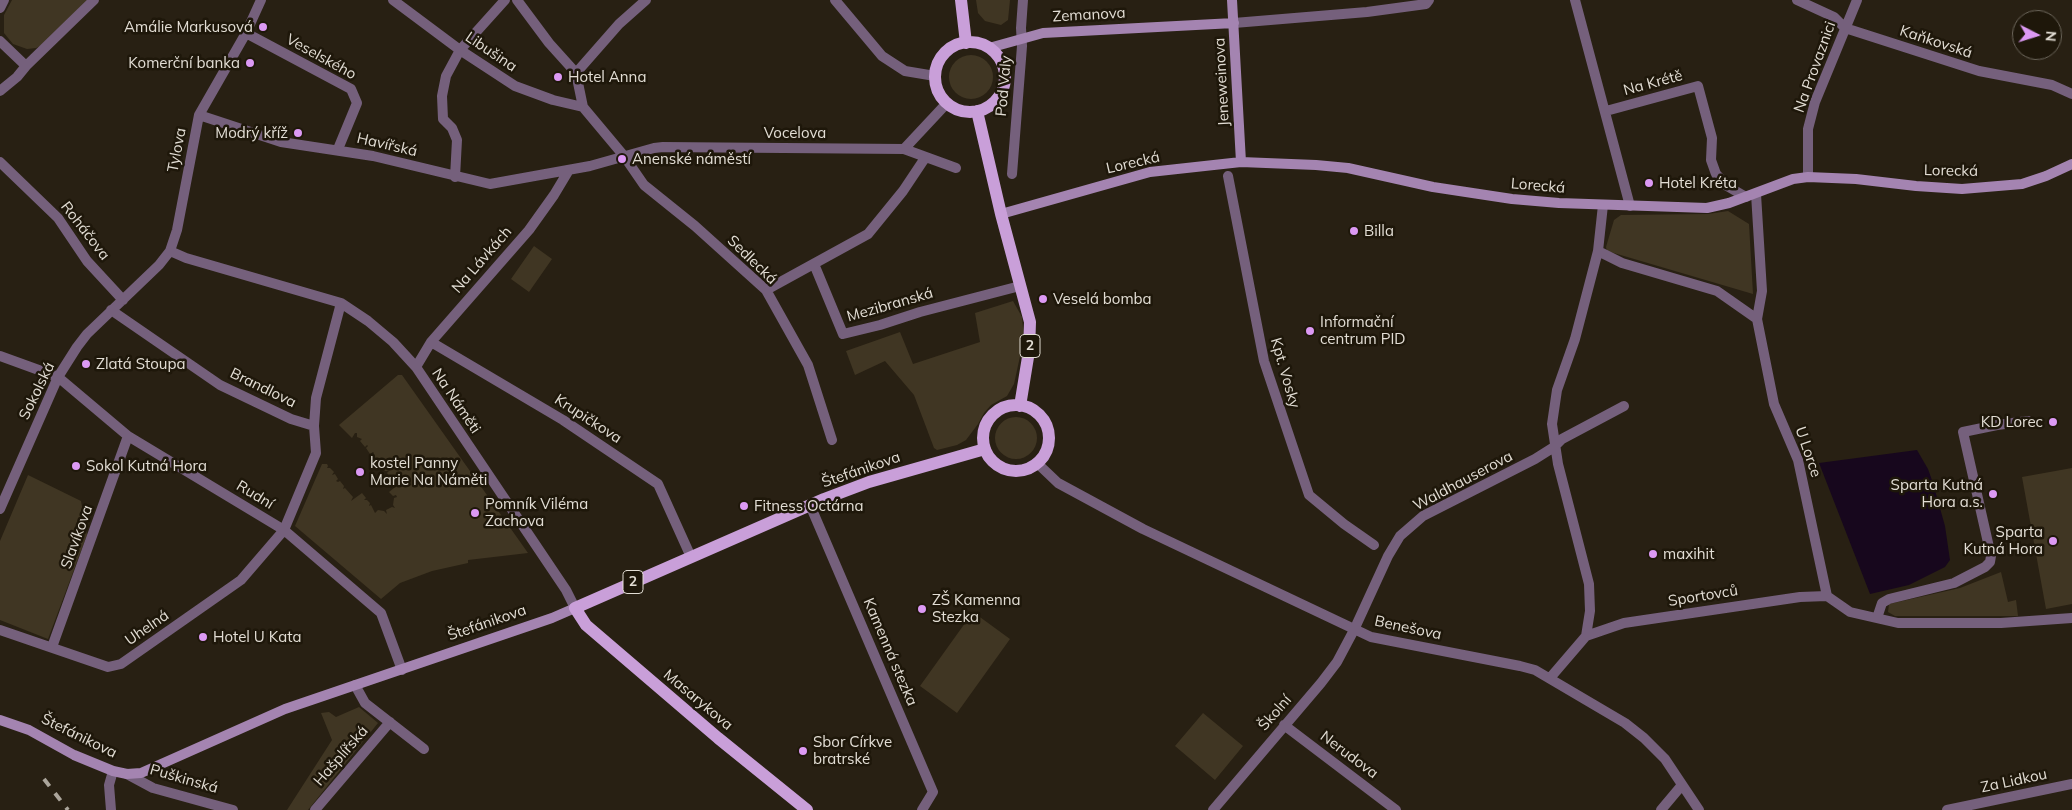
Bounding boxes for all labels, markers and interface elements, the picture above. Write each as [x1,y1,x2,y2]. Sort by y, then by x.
street label: Zemanova [1052,4,1126,26]
north arrow [2012,10,2062,60]
place label: Amálie Markusová [124,18,253,36]
street label: Na Provaznici [1790,19,1840,115]
marker: Amálie Markusová [257,21,269,33]
street label: Kaňkovská [1897,22,1975,62]
street label: Libušina [462,28,520,76]
street label: Veselského [283,30,359,84]
text: N [2042,30,2060,42]
street label: Jeneweinova [1211,37,1233,127]
place label: Komerční banka [128,54,240,72]
street label: Pod Valy [992,55,1016,117]
marker: Komerční banka [244,57,256,69]
street label: Na Krétě [1621,66,1685,100]
place label: Hotel Anna [568,68,646,86]
marker: Hotel Anna [552,71,564,83]
place label: Modrý kříž [215,124,288,142]
street label: Vocelova [764,124,826,142]
street label: Tylova [164,126,190,174]
marker: Modrý kříž [292,127,304,139]
street label: Havířská [355,129,419,161]
street label: Lorecká [1105,148,1161,178]
place label: Anenské náměstí [632,150,751,168]
marker: Anenské náměstí [616,153,628,165]
street label: Lorecká [1924,162,1978,180]
place label: Hotel Kréta [1659,174,1737,192]
street label: Lorecká [1510,175,1566,197]
marker: Hotel Kréta [1643,177,1655,189]
street label: Roháčova [57,198,113,264]
place label: Billa [1364,222,1394,240]
street label: Na Lávkách [448,223,516,297]
marker: Billa [1348,225,1360,237]
street label: Sedlecká [723,232,781,288]
street label: Mezibranská [845,284,935,326]
place label: Veselá bomba [1053,290,1152,308]
marker: Veselá bomba [1037,293,1049,305]
place label: Informační centrum PID [1320,313,1406,348]
marker: Informační centrum PID [1304,325,1316,337]
road number: 2 [1020,334,1040,358]
street label: Kpt. Vosky [1266,336,1304,410]
place label: Zlatá Stoupa [96,355,185,373]
marker: Zlatá Stoupa [80,358,92,370]
street label: Sokolská [15,359,59,423]
street label: Brandlova [227,364,299,412]
street label: Na Náměti [428,365,484,437]
street label: Krupičkova [551,391,625,447]
place label: KD Lorec [1981,413,2043,431]
marker: KD Lorec [2047,416,2059,428]
street label: U Lorce [1791,424,1825,480]
street label: Waldhauserova [1410,447,1516,515]
street label: Štefánikova [819,448,903,492]
place label: kostel Panny Marie Na Náměti [370,454,487,489]
place label: Sokol Kutná Hora [86,457,207,475]
marker: Sokol Kutná Hora [70,460,82,472]
marker: kostel Panny Marie Na Náměti [354,466,366,478]
place label: Sparta Kutná Hora a.s. [1891,476,1983,511]
street label: Rudní [233,477,277,513]
marker: Sparta Kutná Hora a.s. [1987,488,1999,500]
place label: Pomník Viléma Zachova [485,495,588,530]
place label: Fitness Octárna [754,497,863,515]
marker: Fitness Octárna [738,500,750,512]
street label: Slavíkova [57,503,97,571]
marker: Pomník Viléma Zachova [469,507,481,519]
place label: Sparta Kutná Hora [1964,523,2043,558]
marker: Sparta Kutná Hora [2047,535,2059,547]
place label: maxihit [1663,545,1714,563]
marker: maxihit [1647,548,1659,560]
road number: 2 [623,570,643,594]
street label: Sportovců [1667,582,1739,610]
place label: ZŠ Kamenna Stezka [932,591,1021,626]
street label: Kamenná stezka [859,595,921,709]
street label: Štefánikova [445,601,529,645]
marker: ZŠ Kamenna Stezka [916,603,928,615]
street label: Uhelná [122,607,172,649]
street label: Benešova [1373,612,1443,644]
place label: Hotel U Kata [213,628,301,646]
marker: Hotel U Kata [197,631,209,643]
street label: Masarykova [660,666,736,734]
street label: Školní [1255,691,1295,735]
street label: Štefánikova [38,710,120,762]
street label: Hašplířská [310,722,372,790]
street label: Nerudova [1317,727,1381,783]
place label: Sbor Církve bratrské [813,733,892,768]
marker: Sbor Církve bratrské [797,745,809,757]
street label: Puškinská [148,761,220,797]
street label: Za Lidkou [1979,765,2049,797]

